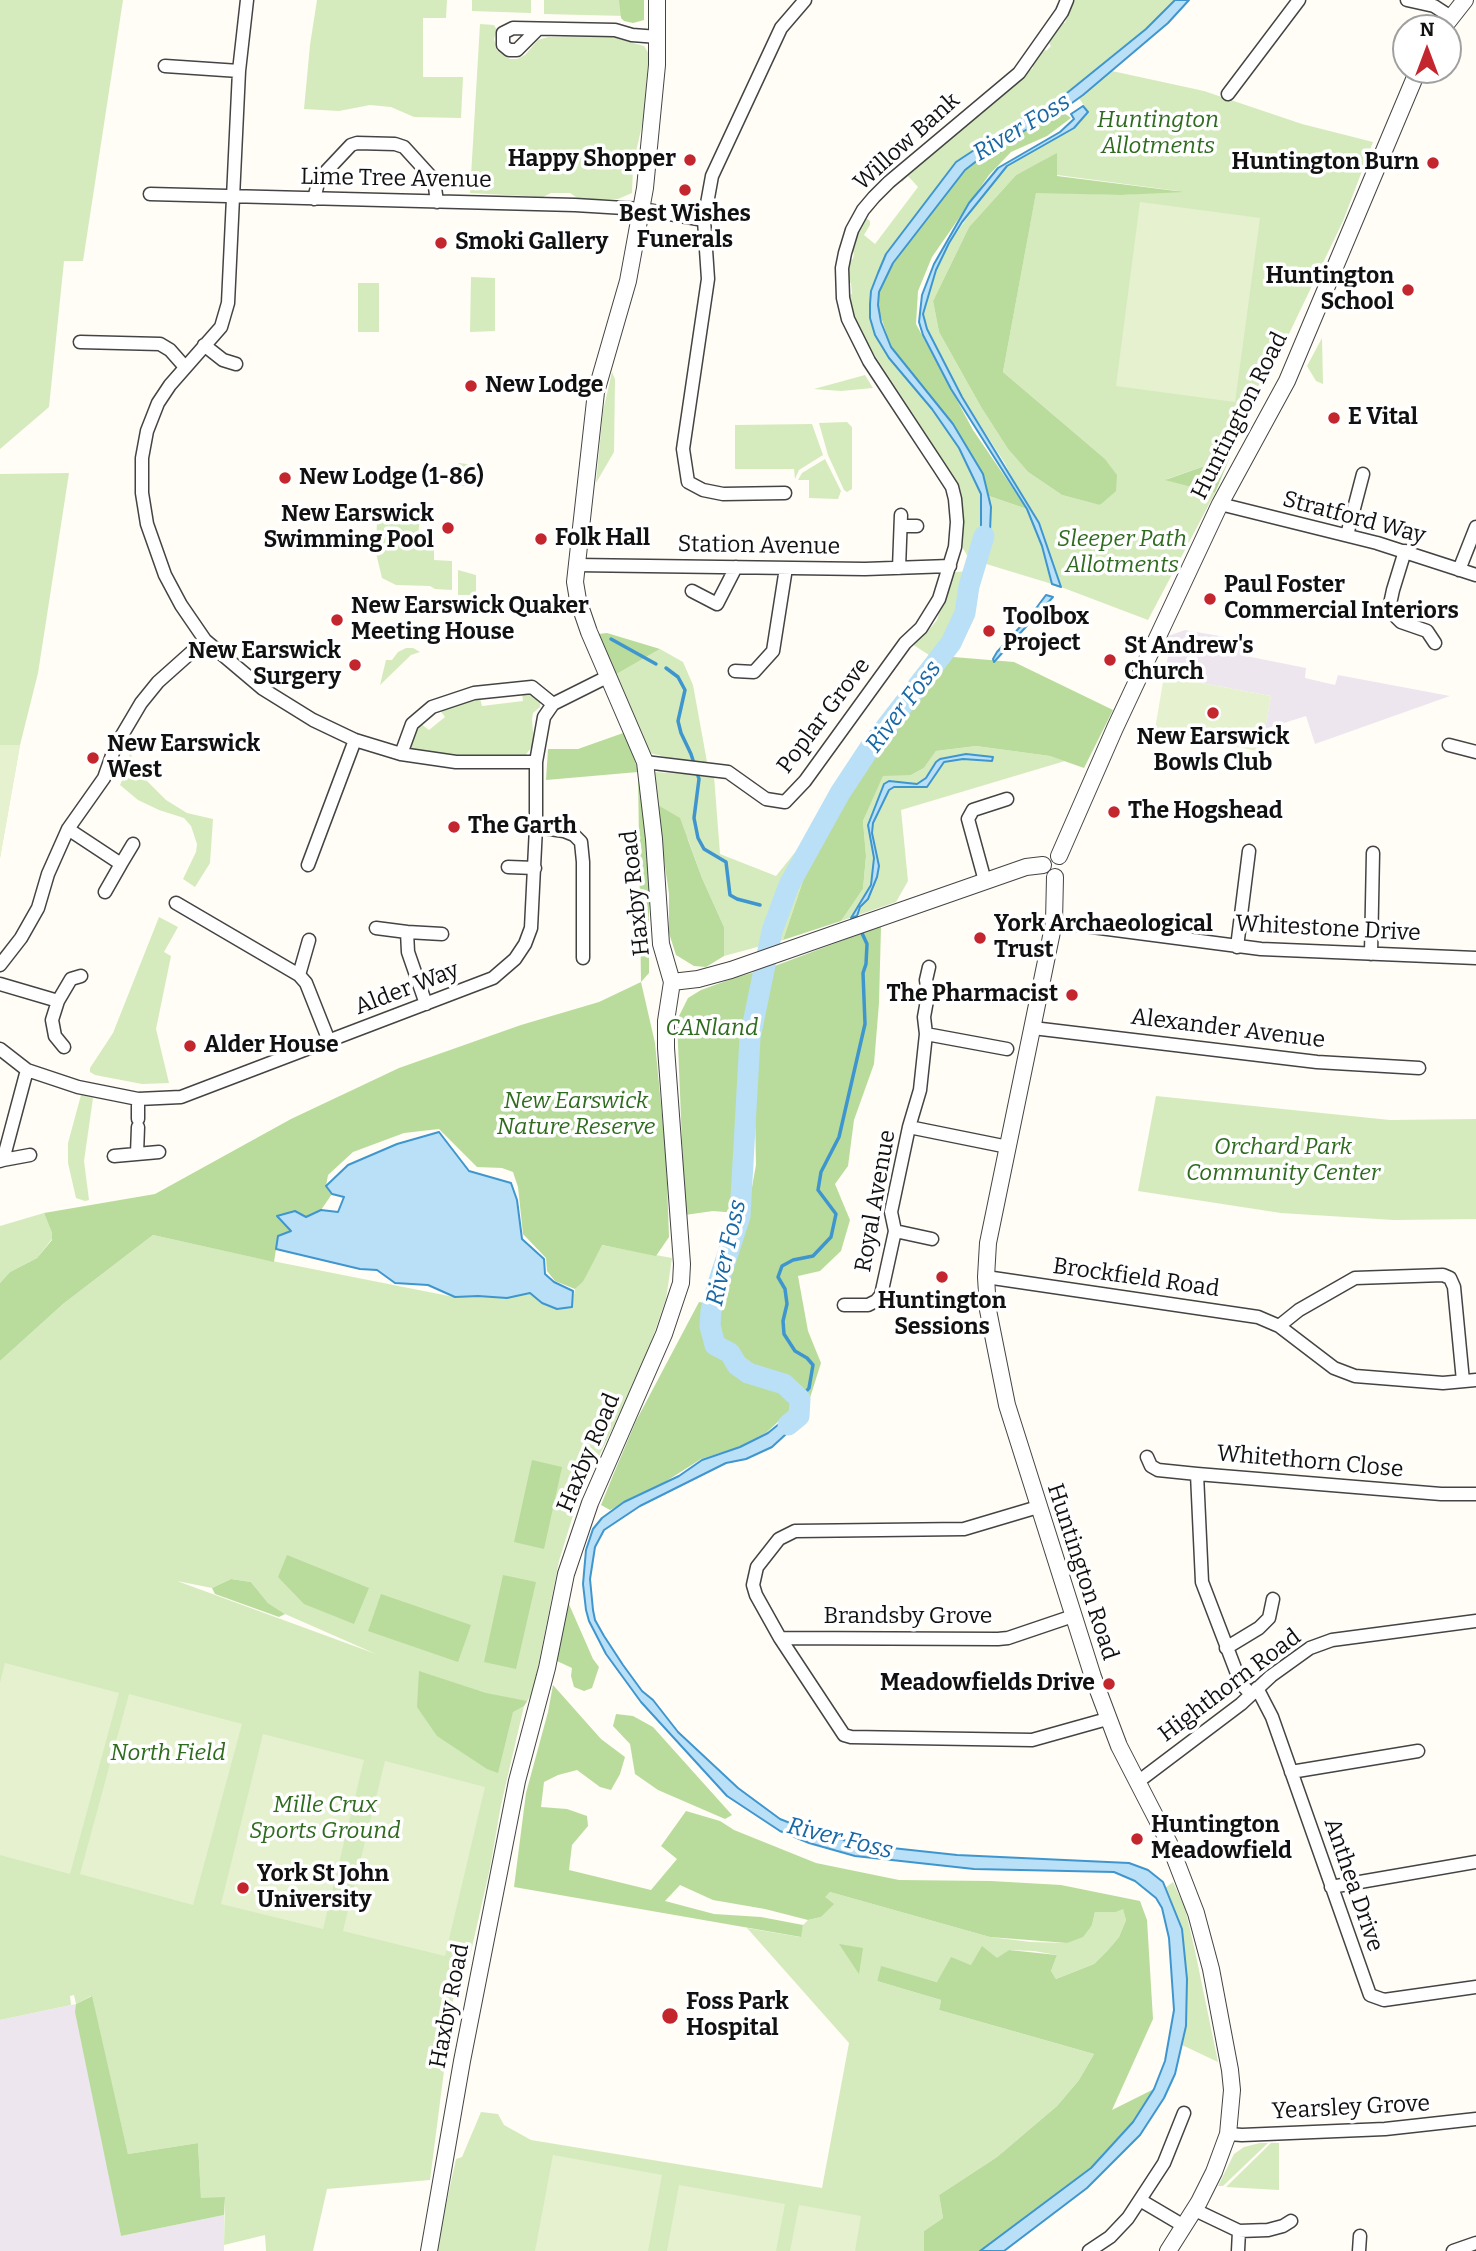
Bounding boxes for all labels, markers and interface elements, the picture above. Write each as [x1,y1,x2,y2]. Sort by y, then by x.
north arrow [1392,14,1462,84]
text: N [1420,18,1434,41]
street label: Willow Bank [848,87,966,197]
water label: River Foss [968,88,1076,168]
park label: Huntington Allotments [1097,107,1219,161]
place label: Happy Shopper [508,146,676,174]
place label: Huntington Burn [1232,149,1419,177]
marker: Happy Shopper [682,152,698,168]
marker: Huntington Burn [1425,155,1441,171]
street label: Lime Tree Avenue [300,164,492,194]
marker: Best Wishes Funerals [677,182,693,198]
place label: Best Wishes Funerals [619,201,751,255]
place label: Smoki Gallery [455,229,608,257]
marker: Smoki Gallery [433,235,449,251]
place label: Huntington School [1265,263,1394,317]
marker: Huntington School [1400,282,1416,298]
street label: Huntington Road [1186,328,1294,504]
place label: New Lodge [485,372,603,400]
marker: New Lodge [463,378,479,394]
place label: E Vital [1348,404,1418,432]
marker: E Vital [1326,410,1342,426]
place label: New Lodge (1-86) [299,464,484,492]
marker: New Lodge (1-86) [277,470,293,486]
street label: Stratford Way [1280,486,1428,550]
place label: New Earswick Swimming Pool [264,501,434,555]
marker: New Earswick Swimming Pool [440,520,456,536]
place label: Folk Hall [555,525,650,553]
park label: Sleeper Path Allotments [1057,526,1187,580]
marker: Folk Hall [533,531,549,547]
street label: Station Avenue [677,531,841,561]
place label: Paul Foster Commercial Interiors [1224,572,1459,626]
marker: Paul Foster Commercial Interiors [1202,591,1218,607]
place label: New Earswick Quaker Meeting House [351,593,589,647]
place label: Toolbox Project [1003,604,1089,658]
marker: New Earswick Quaker Meeting House [329,612,345,628]
marker: Toolbox Project [981,623,997,639]
place label: St Andrew's Church [1124,633,1254,687]
place label: New Earswick Surgery [188,638,341,692]
marker: St Andrew's Church [1102,652,1118,668]
street label: Poplar Grove [772,653,876,779]
water label: River Foss [860,655,948,759]
marker: New Earswick Surgery [347,657,363,673]
marker: New Earswick Bowls Club [1205,705,1221,721]
place label: New Earswick Bowls Club [1136,724,1290,778]
place label: New Earswick West [107,731,260,785]
marker: New Earswick West [85,750,101,766]
place label: The Hogshead [1128,798,1283,826]
marker: The Hogshead [1106,804,1122,820]
place label: The Garth [468,813,577,841]
marker: The Garth [446,819,462,835]
street label: Haxby Road [616,829,656,957]
street label: Whitestone Drive [1235,910,1421,948]
place label: York Archaeological Trust [994,911,1213,965]
marker: York Archaeological Trust [972,930,988,946]
street label: Alder Way [351,957,463,1021]
place label: The Pharmacist [887,981,1058,1009]
marker: The Pharmacist [1064,987,1080,1003]
street label: Alexander Avenue [1129,1003,1327,1055]
park label: CANland [666,1015,758,1043]
place label: Alder House [204,1032,339,1060]
marker: Alder House [182,1038,198,1054]
park label: New Earswick Nature Reserve [497,1088,655,1142]
street label: Royal Avenue [850,1128,902,1274]
park label: Orchard Park Community Center [1186,1134,1380,1188]
water label: River Foss [701,1197,753,1309]
street label: Brockfield Road [1051,1253,1221,1303]
marker: Huntington Sessions [934,1269,950,1285]
place label: Huntington Sessions [878,1288,1006,1342]
street label: Haxby Road [552,1389,626,1517]
street label: Whitethorn Close [1216,1440,1404,1484]
street label: Huntington Road [1040,1480,1124,1664]
street label: Brandsby Grove [824,1603,992,1631]
street label: Highthorn Road [1154,1624,1306,1748]
place label: Meadowfields Drive [880,1670,1095,1698]
marker: Meadowfields Drive [1101,1676,1117,1692]
park label: North Field [110,1740,226,1768]
park label: Mille Crux Sports Ground [249,1792,401,1846]
water label: River Foss [784,1812,896,1866]
place label: Huntington Meadowfield [1151,1812,1292,1866]
street label: Anthea Drive [1317,1815,1389,1955]
marker: Huntington Meadowfield [1129,1831,1145,1847]
place label: York St John University [257,1861,389,1915]
marker: York St John University [235,1880,251,1896]
street label: Haxby Road [424,1941,476,2071]
place label: Foss Park Hospital [686,1989,789,2043]
marker: Foss Park Hospital [660,2006,680,2026]
street label: Yearsley Grove [1271,2090,1431,2126]

